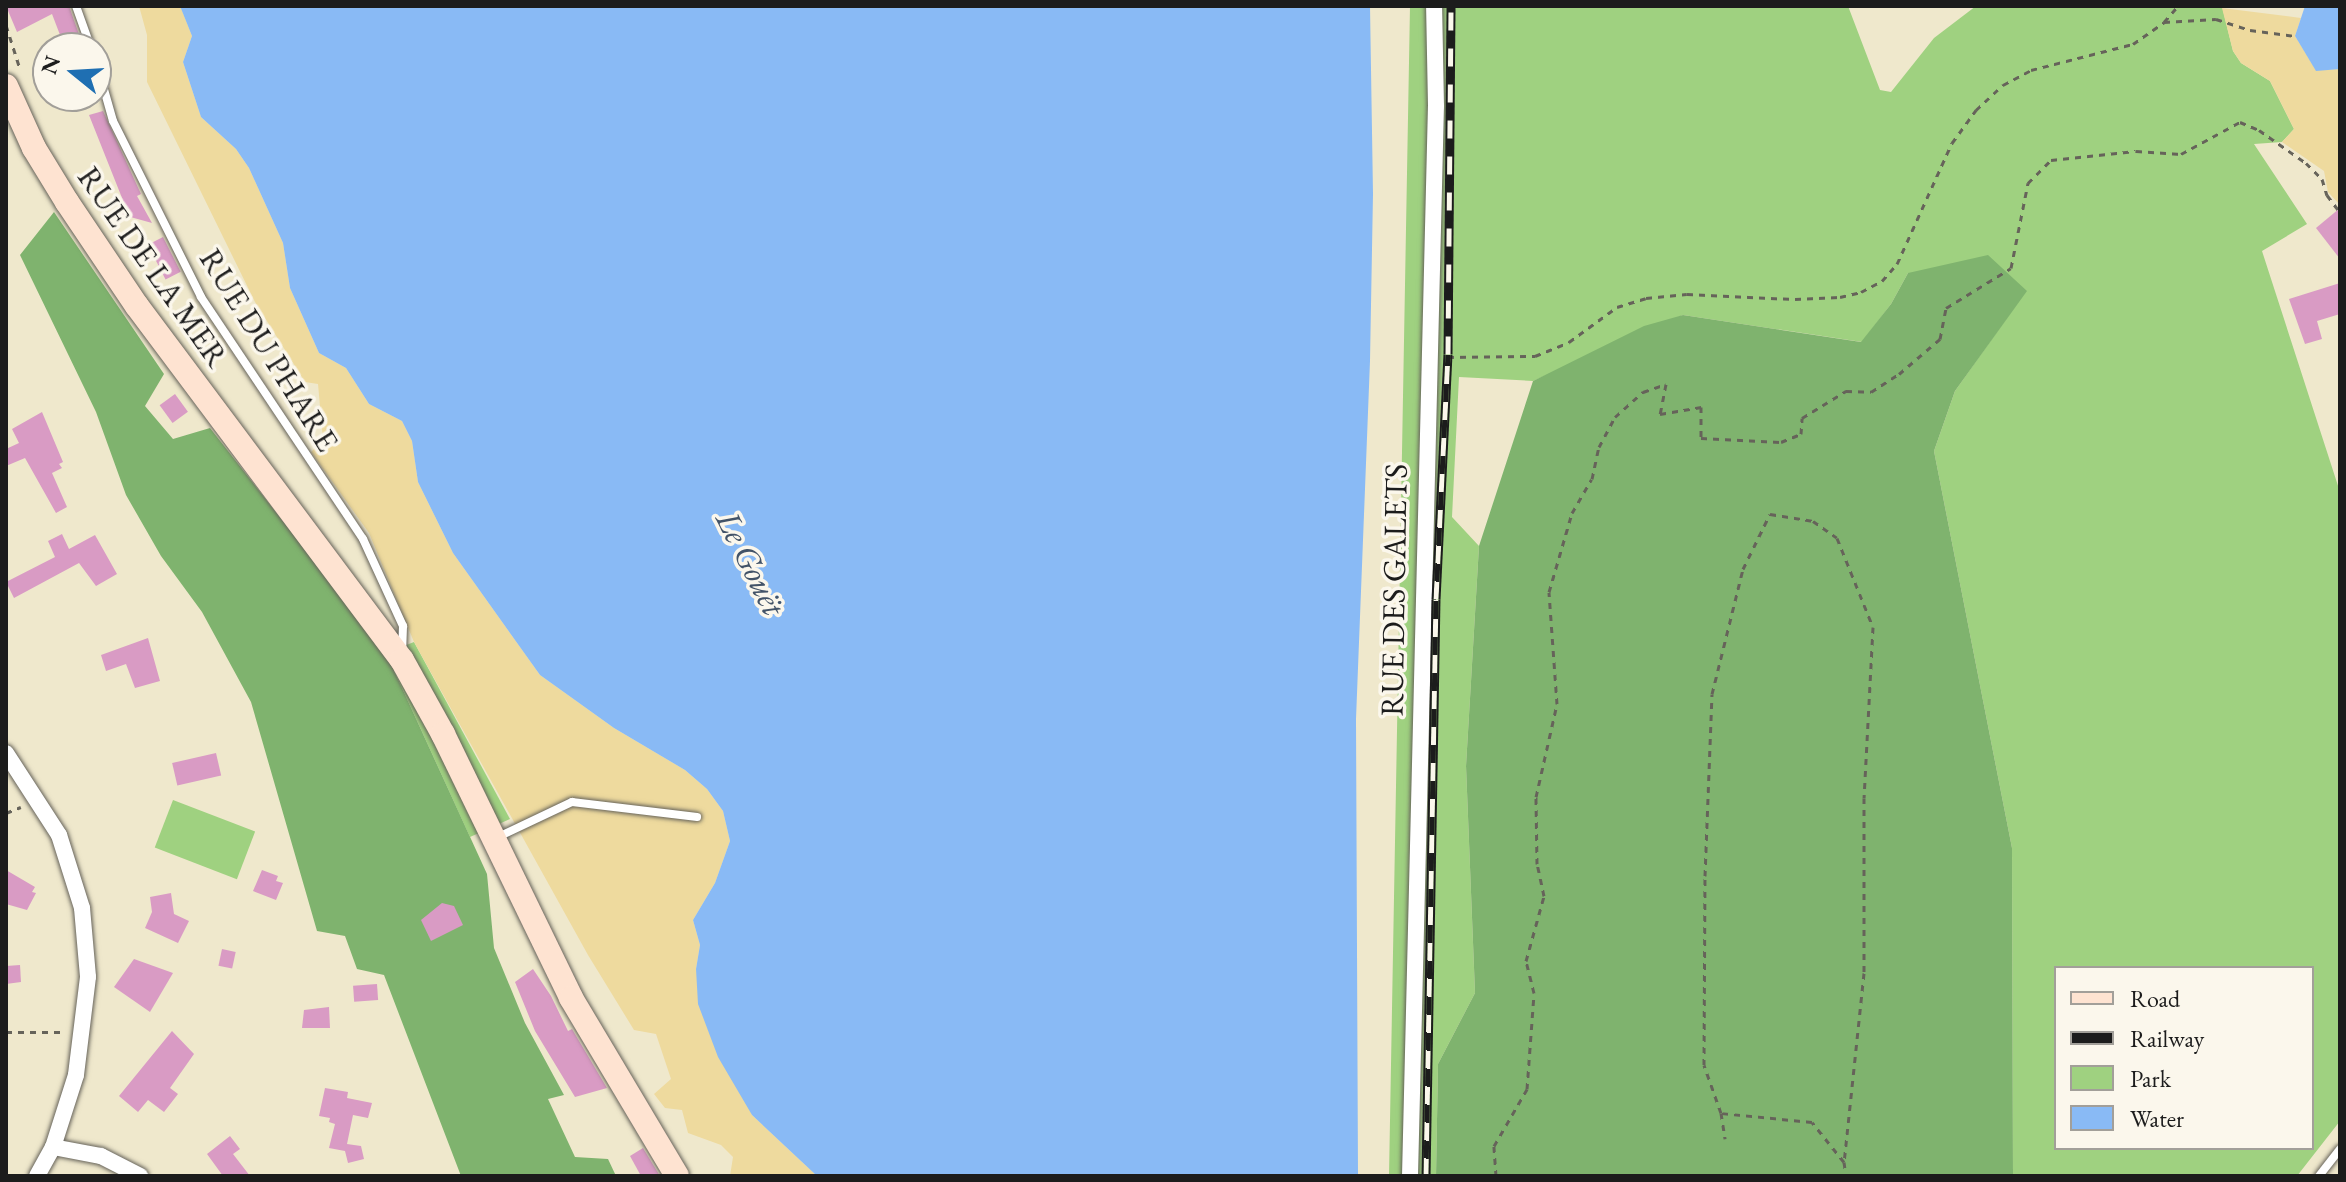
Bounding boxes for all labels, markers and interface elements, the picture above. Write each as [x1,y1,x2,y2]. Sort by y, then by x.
north arrow [32,32,112,112]
text: N [34,52,67,78]
street label: RUE DE LA MER [69,159,237,375]
street label: RUE DU PHARE [191,242,347,458]
street label: RUE DES GALETS [1373,463,1415,717]
water label: Le Gouët [707,504,795,622]
legend [2054,966,2314,1150]
text: Road [2130,983,2180,1014]
text: Railway [2130,1023,2204,1054]
text: Park [2130,1063,2171,1094]
text: Water [2130,1103,2184,1134]

